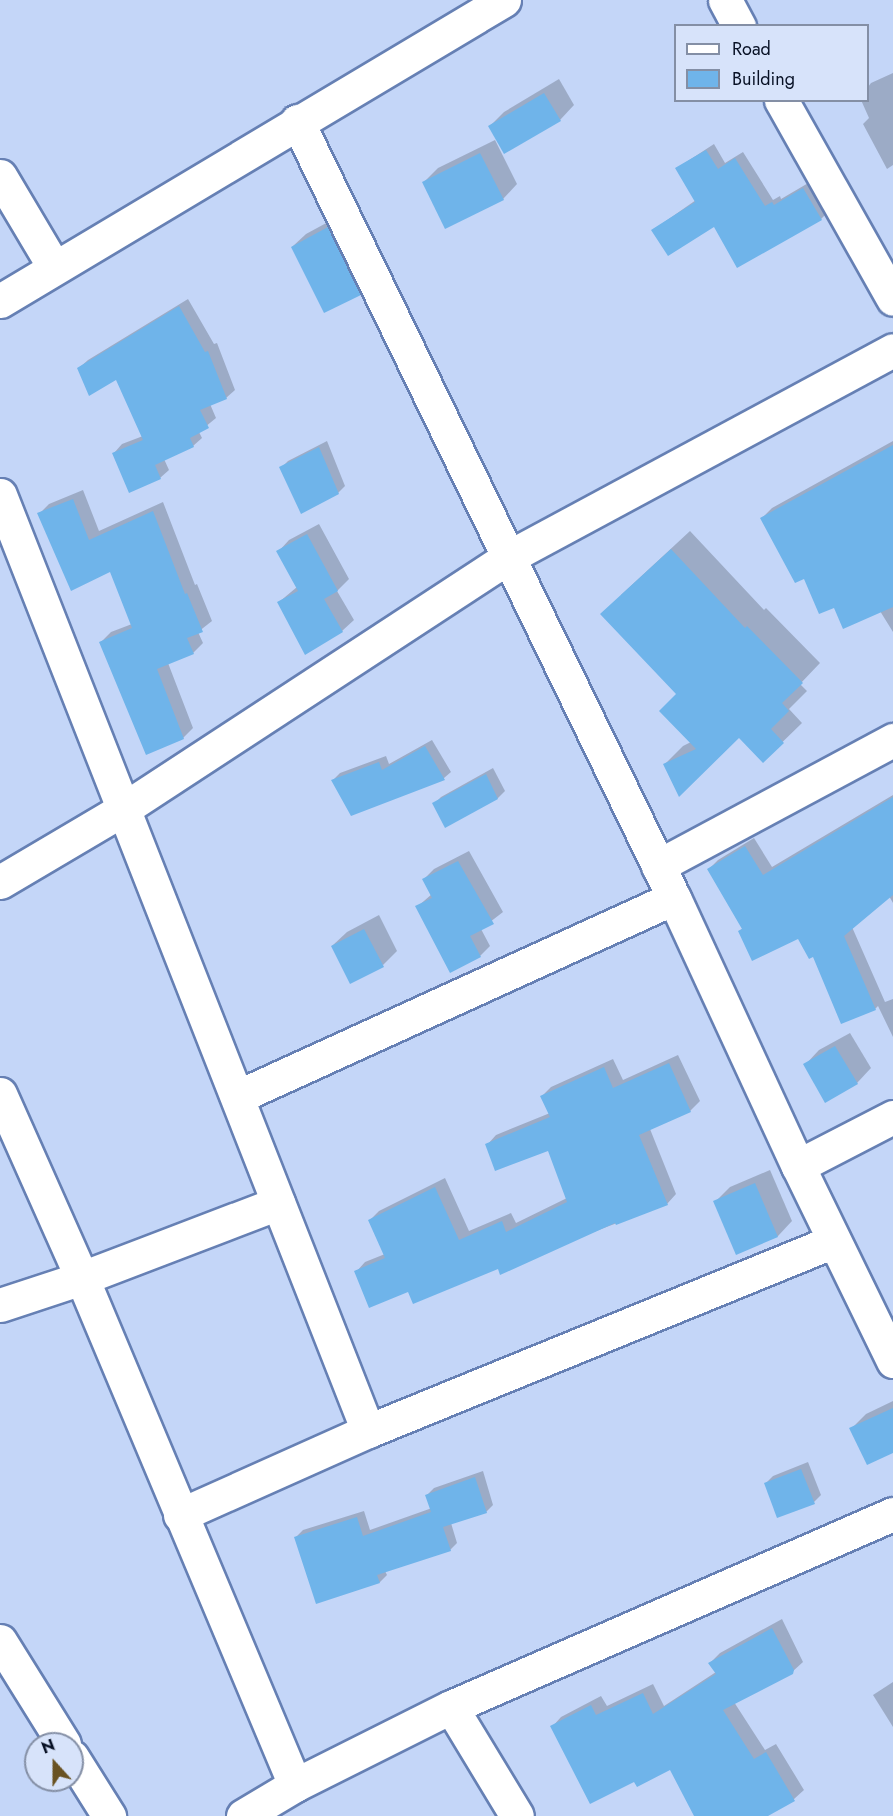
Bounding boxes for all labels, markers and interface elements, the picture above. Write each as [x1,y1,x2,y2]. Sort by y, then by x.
legend [674,24,869,102]
text: Road [732,36,771,62]
text: Building [732,66,795,92]
north arrow [24,1732,84,1792]
text: N [38,1734,58,1760]

